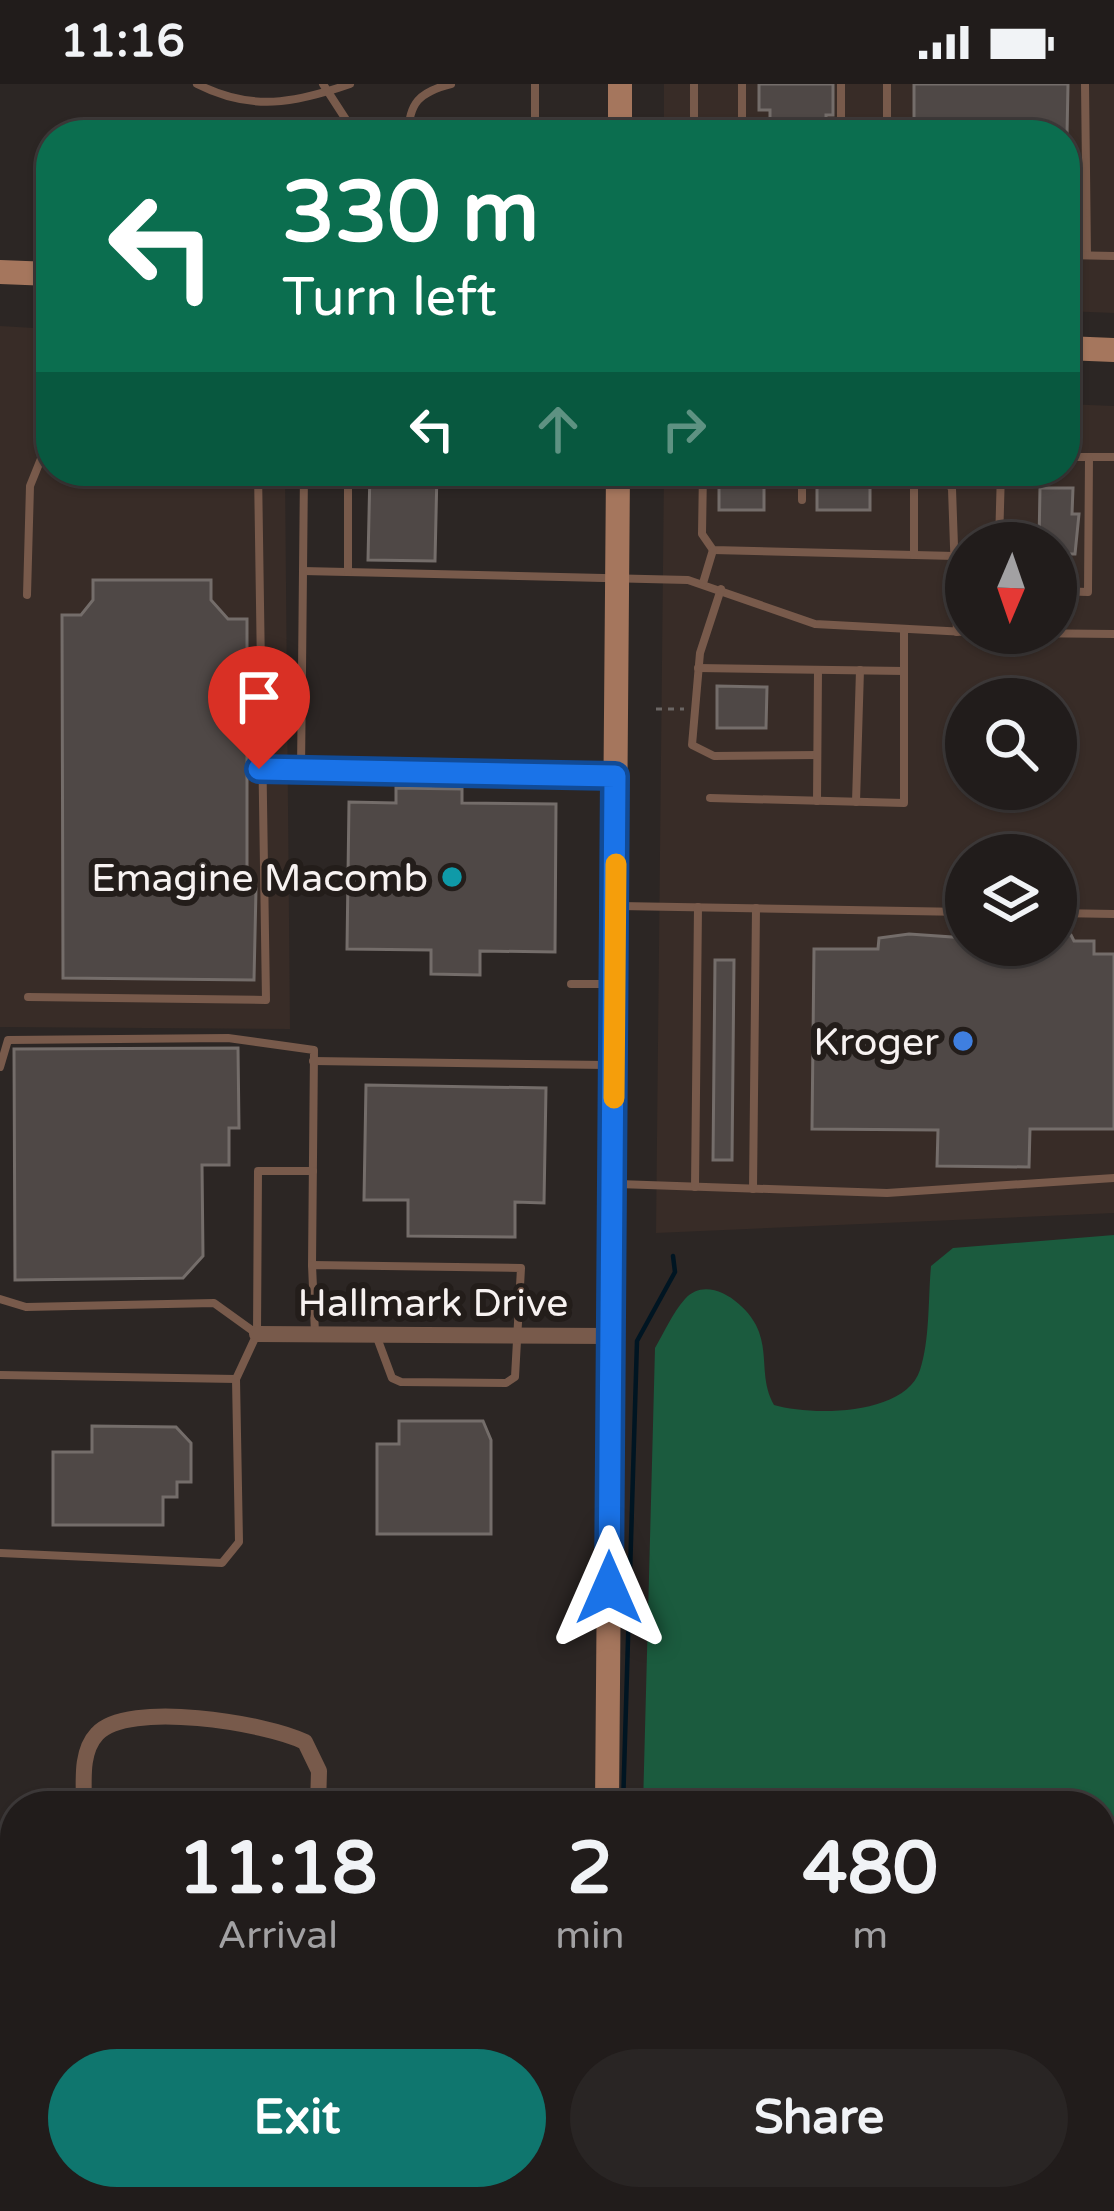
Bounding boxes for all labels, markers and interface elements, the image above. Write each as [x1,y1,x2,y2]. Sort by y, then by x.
text: 11:16 [60,15,185,69]
text: 330 m [282,163,539,264]
icon: left [84,168,240,324]
text: Turn left [282,265,497,330]
icon: left [399,396,465,462]
icon: ahead [525,396,591,462]
icon: right [651,396,717,462]
north arrow [945,522,1077,654]
map controls [945,522,1077,966]
pin [208,646,310,769]
icon: arrive [226,664,292,730]
button: search [945,678,1077,810]
button: layers [945,834,1077,966]
place label: Emagine Macomb [91,855,428,902]
marker: Emagine Macomb [439,864,465,890]
place label: Kroger [813,1019,939,1066]
marker: Kroger [950,1028,976,1054]
street label: Hallmark Drive [298,1280,568,1327]
position arrow [546,1525,672,1651]
text: 11:18 [178,1826,377,1913]
text: 2 [567,1826,613,1913]
text: 480 [802,1826,938,1913]
text: Arrival [217,1912,338,1959]
text: min [555,1912,625,1959]
text: m [852,1912,888,1959]
button: Exit [48,2049,546,2187]
button: Share [570,2049,1068,2187]

